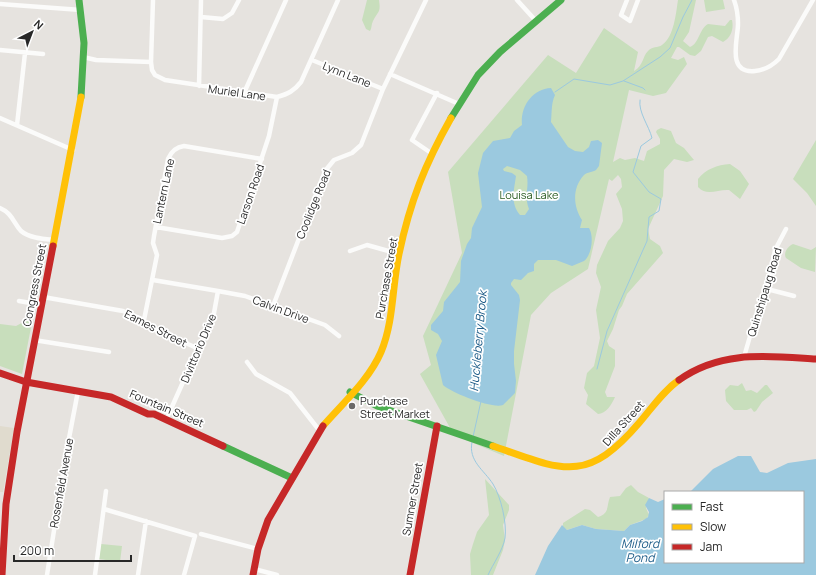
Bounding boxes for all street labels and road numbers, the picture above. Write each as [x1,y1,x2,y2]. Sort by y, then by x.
street label: Lynn Lane [321,58,374,91]
street label: Muriel Lane [207,81,267,104]
street label: Lantern Lane [149,156,177,225]
street label: Larson Road [233,162,267,226]
street label: Coolidge Road [292,167,334,241]
street label: Purchase Street [371,236,401,320]
street label: Congress Street [19,242,49,328]
street label: Quinshipaug Road [743,246,785,338]
street label: Calvin Drive [251,292,312,326]
street label: Eames Street [122,306,190,350]
street label: Divittorio Drive [177,311,220,385]
street label: Fountain Street [128,386,206,430]
street label: Dilla Street [599,397,647,449]
street label: Rosenfeld Avenue [46,436,76,529]
street label: Sumner Street [398,461,426,537]

